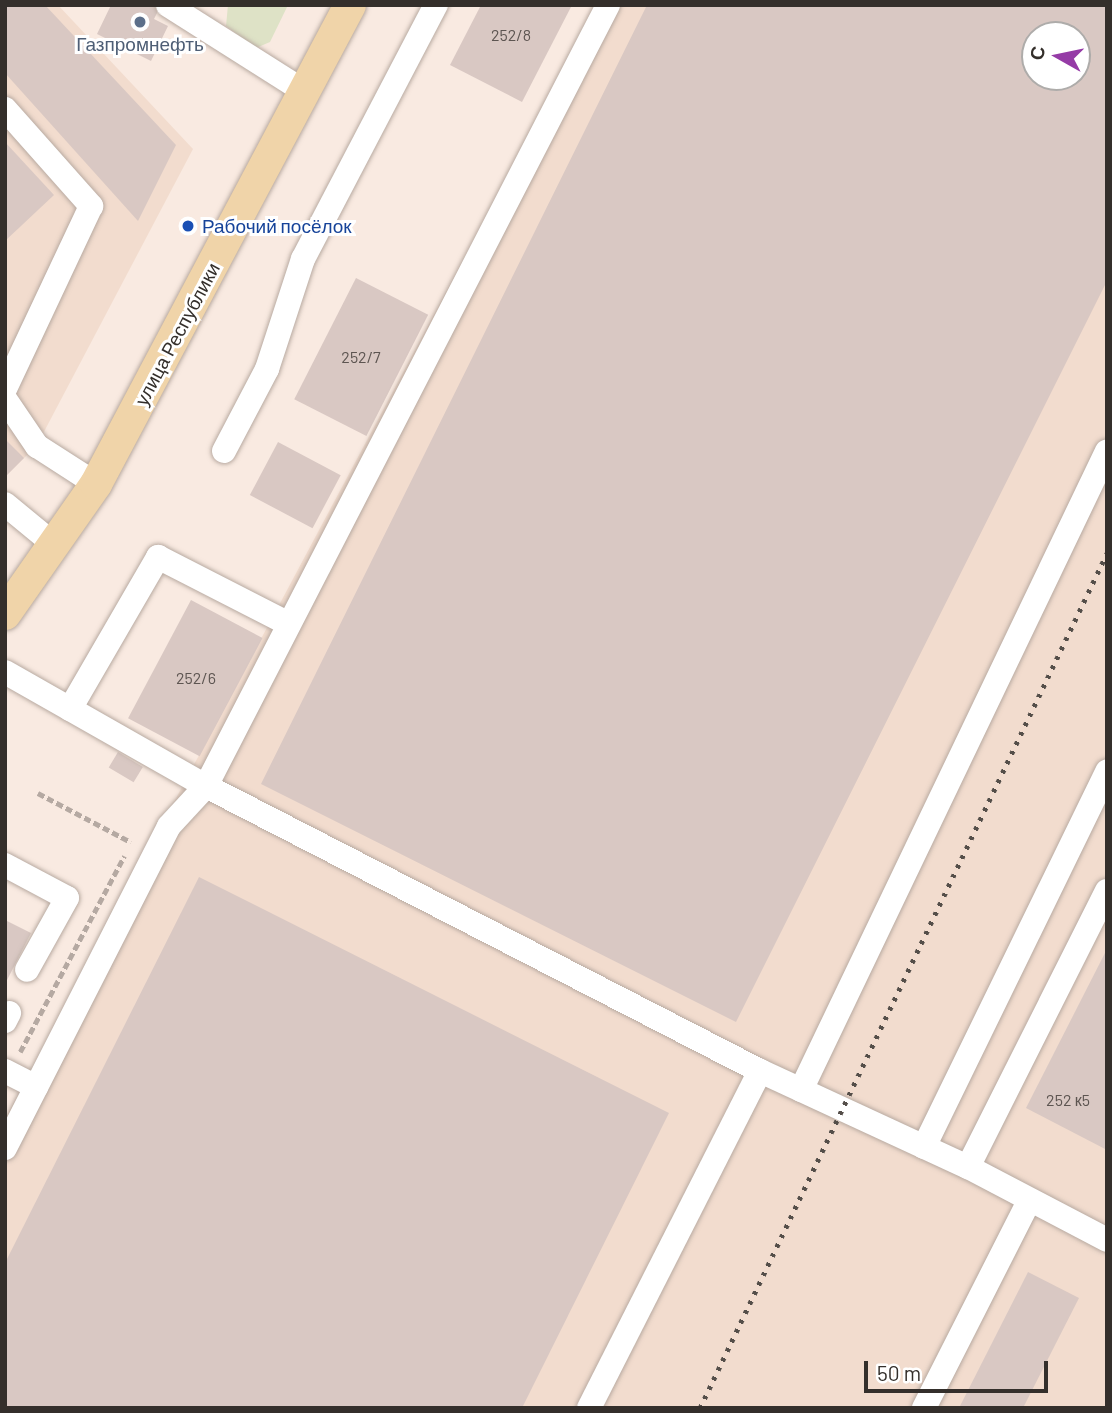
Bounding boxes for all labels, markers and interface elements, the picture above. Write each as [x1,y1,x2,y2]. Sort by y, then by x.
marker: Газпромнефть [132,14,148,30]
north arrow [1021,21,1091,91]
house number: 252/8 [491,25,531,45]
place label: Газпромнефть [76,33,204,55]
text: С [1024,44,1049,62]
place label: Рабочий посёлок [202,215,352,237]
marker: Рабочий посёлок [180,218,196,234]
street label: улица Республики [130,259,224,409]
house number: 252/7 [341,347,381,367]
house number: 252/6 [176,668,216,688]
house number: 252 к5 [1046,1090,1090,1110]
scale bar [867,1346,1051,1390]
text: 50 m [877,1360,921,1385]

